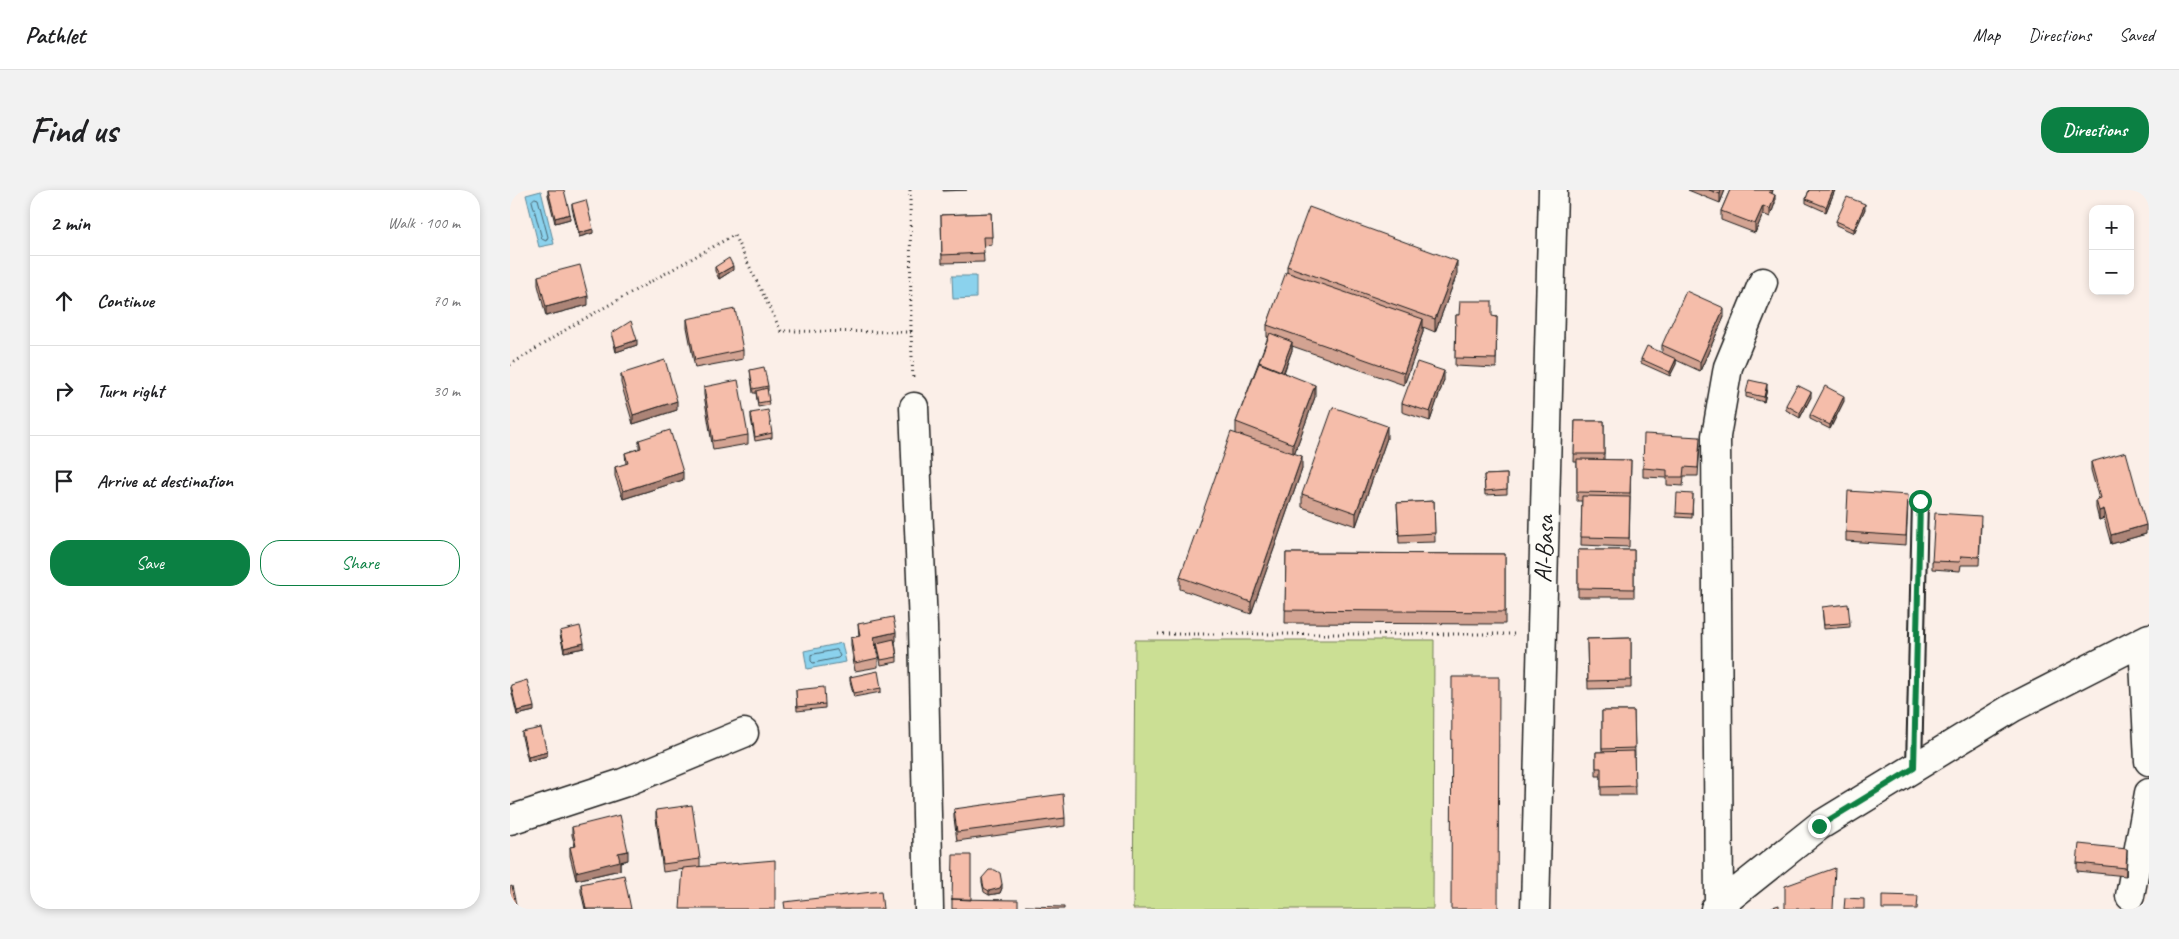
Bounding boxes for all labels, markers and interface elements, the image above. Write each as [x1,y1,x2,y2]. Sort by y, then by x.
text: Pathlet [25,20,85,50]
text: Map [1973,24,2000,46]
text: Directions [2028,24,2091,46]
text: Saved [2119,24,2154,46]
button: Directions [2041,107,2149,153]
text: Find us [30,108,117,153]
map controls [2089,205,2134,295]
button: + [2089,205,2134,250]
text: 2 min [50,210,90,236]
text: Walk · 100 m [388,213,460,233]
button: − [2089,250,2134,295]
icon: ahead [50,287,78,315]
text: Continue [97,289,154,313]
text: 70 m [433,291,460,311]
icon: right [50,377,78,405]
text: Turn right [97,379,164,403]
text: 30 m [433,381,460,401]
icon: arrive [50,467,78,495]
text: Arrive at destination [97,469,233,493]
route start [1909,490,1932,513]
street label: Al-Basa [1527,513,1561,583]
button: Save [50,540,250,586]
button: Share [260,540,460,586]
route end [1808,815,1831,838]

